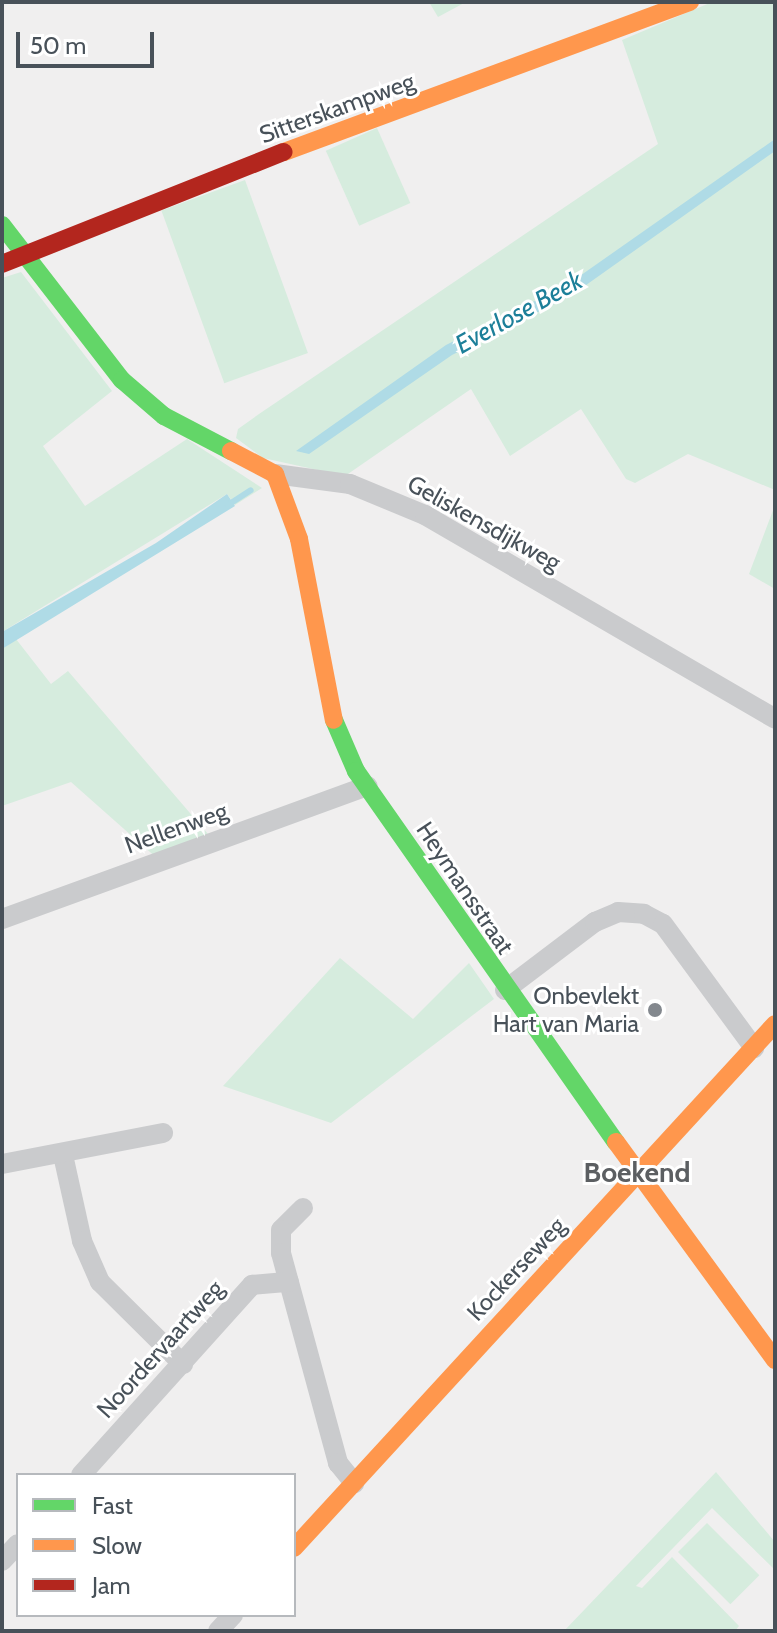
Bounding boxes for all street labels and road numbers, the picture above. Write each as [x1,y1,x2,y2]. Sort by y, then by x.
street label: Sitterskampweg [256,67,418,149]
street label: Geliskensdijkweg [402,469,566,577]
street label: Nellenweg [121,796,231,860]
street label: Heymansstraat [410,816,520,960]
street label: Kockerseweg [461,1211,571,1327]
street label: Noordervaartweg [91,1274,229,1424]

